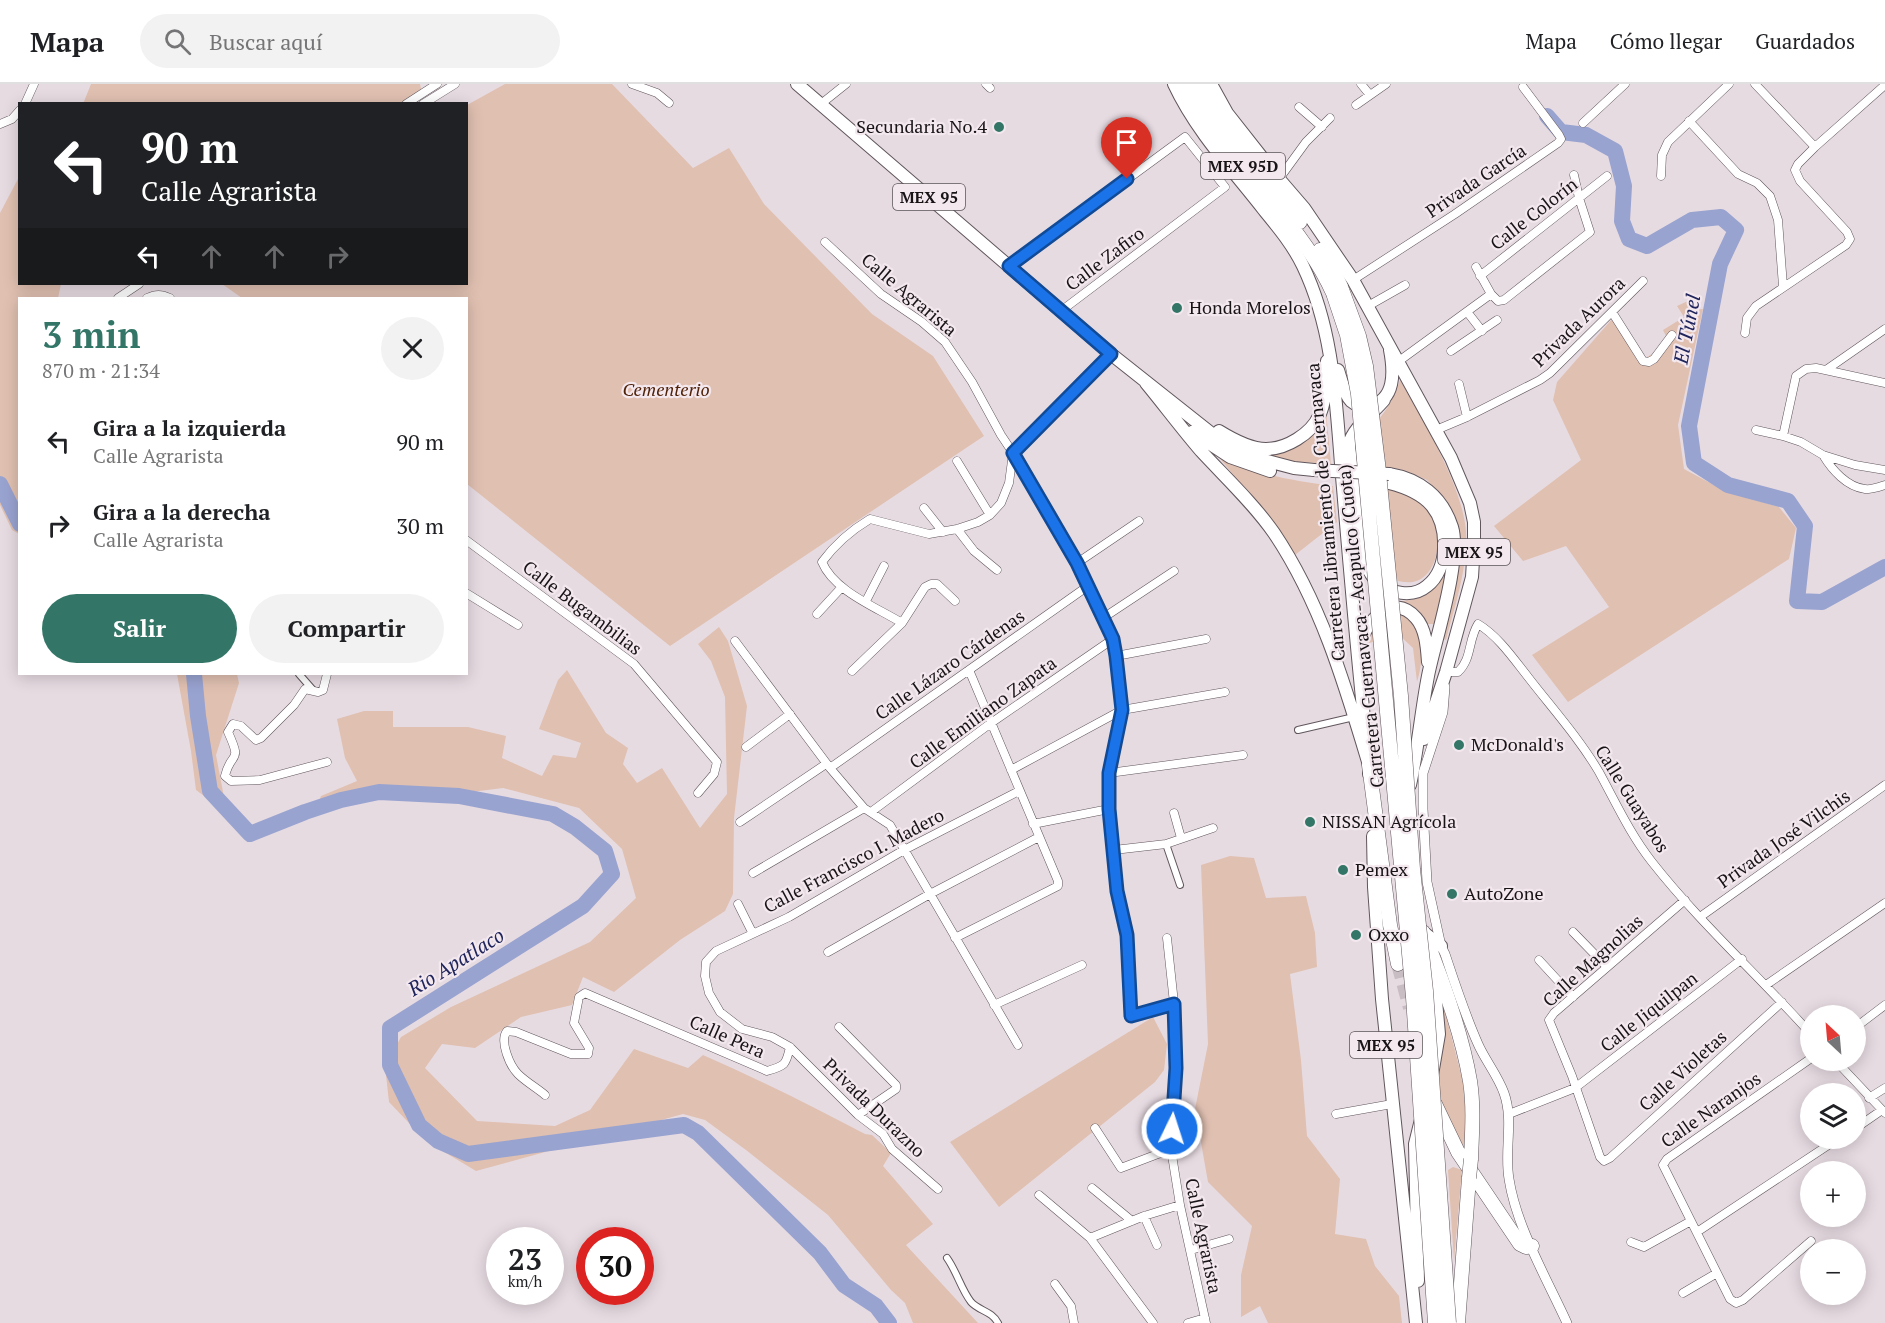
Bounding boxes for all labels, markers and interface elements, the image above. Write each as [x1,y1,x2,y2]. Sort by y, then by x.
search box [140,14,560,68]
text: Mapa [30,23,104,60]
icon: search [161,25,194,58]
text: Buscar aquí [209,27,323,56]
text: Mapa [1525,27,1577,55]
text: Cómo llegar [1610,27,1722,55]
text: Guardados [1755,27,1855,55]
place label: Secundaria No.4 [856,114,987,138]
pin [1101,117,1152,179]
text: 90 m [141,119,239,175]
marker: Secundaria No.4 [992,120,1006,134]
icon: left [42,126,120,204]
icon: arrive [1110,126,1143,159]
street label: Privada García [1421,138,1530,223]
road number: MEX 95D [1201,153,1285,179]
street label: Calle Colorín [1485,171,1582,255]
text: Calle Agrarista [141,173,317,209]
road number: MEX 95 [893,184,965,210]
street label: Calle Zafiro [1060,221,1149,296]
icon: left [132,240,165,273]
icon: ahead [195,240,228,273]
icon: ahead [258,240,291,273]
icon: right [321,240,354,273]
street label: Calle Agrarista [857,247,962,341]
street label: Privada Aurora [1527,271,1630,372]
water label: El Túnel [1666,291,1707,367]
place label: Honda Morelos [1189,295,1311,319]
marker: Honda Morelos [1170,301,1184,315]
text: 3 min [42,311,140,358]
button: close [381,317,444,380]
text: 870 m · 21:34 [42,357,160,384]
street label: Carretera Libramiento de Cuernavaca [1300,362,1350,662]
park label: Cementerio [622,377,710,401]
text: Gira a la izquierda [93,413,286,442]
icon: left [42,425,75,458]
text: 90 m [396,427,444,456]
text: Calle Agrarista [93,442,224,469]
street label: Carretera Cuernavaca - Acapulco (Cuota) [1331,463,1389,789]
text: Gira a la derecha [93,497,271,526]
icon: right [42,509,75,542]
text: 30 m [396,511,444,540]
text: Calle Agrarista [93,526,224,553]
road number: MEX 95 [1438,539,1510,565]
street label: Calle Bugambilias [518,554,647,660]
button: Salir [42,594,237,663]
button: Compartir [249,594,444,663]
street label: Calle Lázaro Cárdenas [870,604,1029,725]
street label: Calle Emiliano Zapata [904,651,1061,774]
place label: McDonald's [1471,732,1564,756]
marker: McDonald's [1452,738,1466,752]
street label: Calle Guayabos [1590,740,1675,857]
street label: Privada José Vilchis [1712,783,1855,893]
street label: Calle Francisco I. Madero [759,802,948,918]
place label: NISSAN Agrícola [1322,809,1456,833]
marker: NISSAN Agrícola [1303,815,1317,829]
place label: Pemex [1355,857,1409,881]
marker: Pemex [1336,863,1350,877]
place label: AutoZone [1464,881,1544,905]
marker: AutoZone [1445,887,1459,901]
street label: Calle Magnolias [1537,909,1648,1012]
water label: Rio Apatlaco [401,921,509,1002]
place label: Oxxo [1368,922,1409,946]
marker: Oxxo [1349,928,1363,942]
street label: Calle Jiquilpan [1595,965,1702,1057]
north arrow [1800,1005,1866,1071]
map controls [1800,1005,1866,1305]
street label: Calle Pera [686,1009,769,1063]
street label: Calle Violetas [1633,1024,1731,1116]
road number: MEX 95 [1350,1032,1422,1058]
street label: Privada Durazno [818,1052,931,1162]
street label: Calle Naranjos [1656,1066,1765,1153]
button: layers [1800,1083,1866,1149]
position arrow [1140,1097,1204,1161]
button: + [1800,1161,1866,1227]
street label: Calle Agrarista [1180,1176,1228,1296]
speed limit sign: 30 [576,1227,654,1305]
text: 23 [508,1239,542,1279]
button: − [1800,1239,1866,1305]
text: km/h [508,1271,542,1291]

